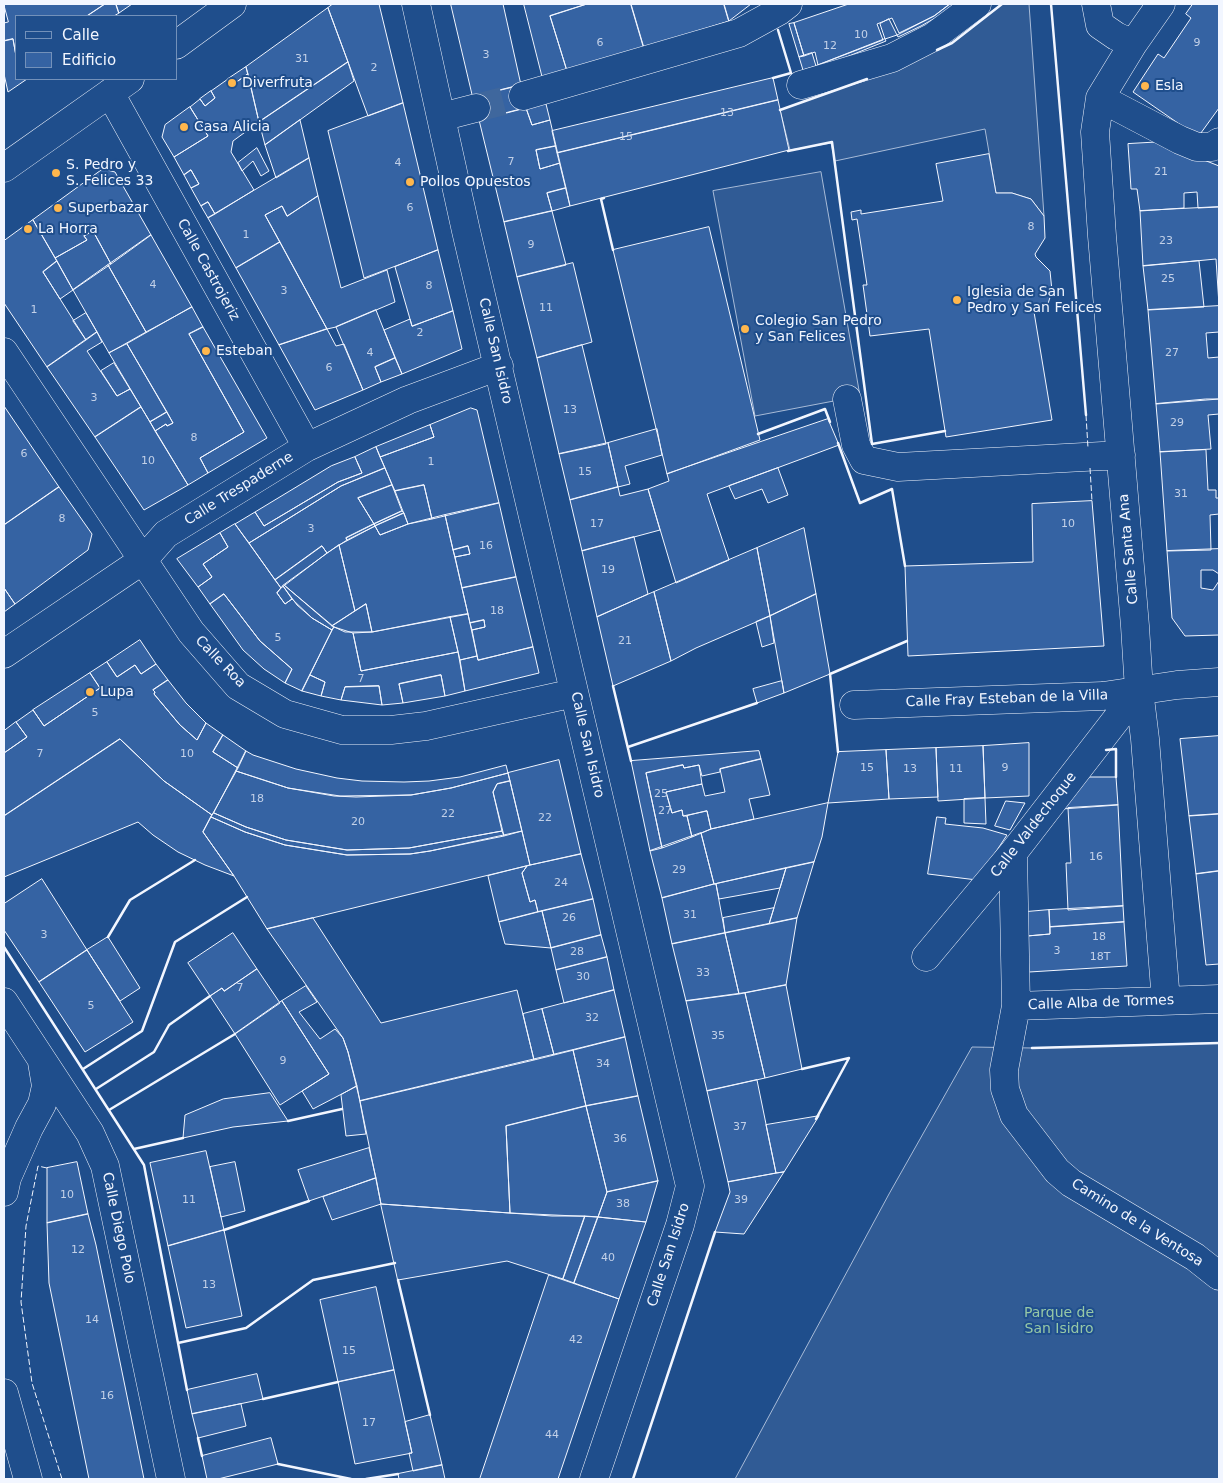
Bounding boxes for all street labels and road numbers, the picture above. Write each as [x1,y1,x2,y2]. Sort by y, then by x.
street label: Calle Castrojeriz [173,216,243,324]
street label: Calle San Isidro [475,296,515,406]
street label: Calle Trespaderne [182,449,296,529]
street label: Calle Santa Ana [1116,493,1142,605]
street label: Calle Roa [191,633,249,691]
street label: Calle Fray Esteban de la Villa [905,687,1109,711]
street label: Calle San Isidro [567,690,607,800]
street label: Calle Valdechoque [988,769,1080,881]
street label: Calle Alba de Tormes [1028,992,1174,1014]
street label: Calle Diego Polo [98,1171,138,1285]
street label: Camino de la Ventosa [1068,1175,1206,1271]
street label: Calle San Isidro [644,1201,694,1309]

